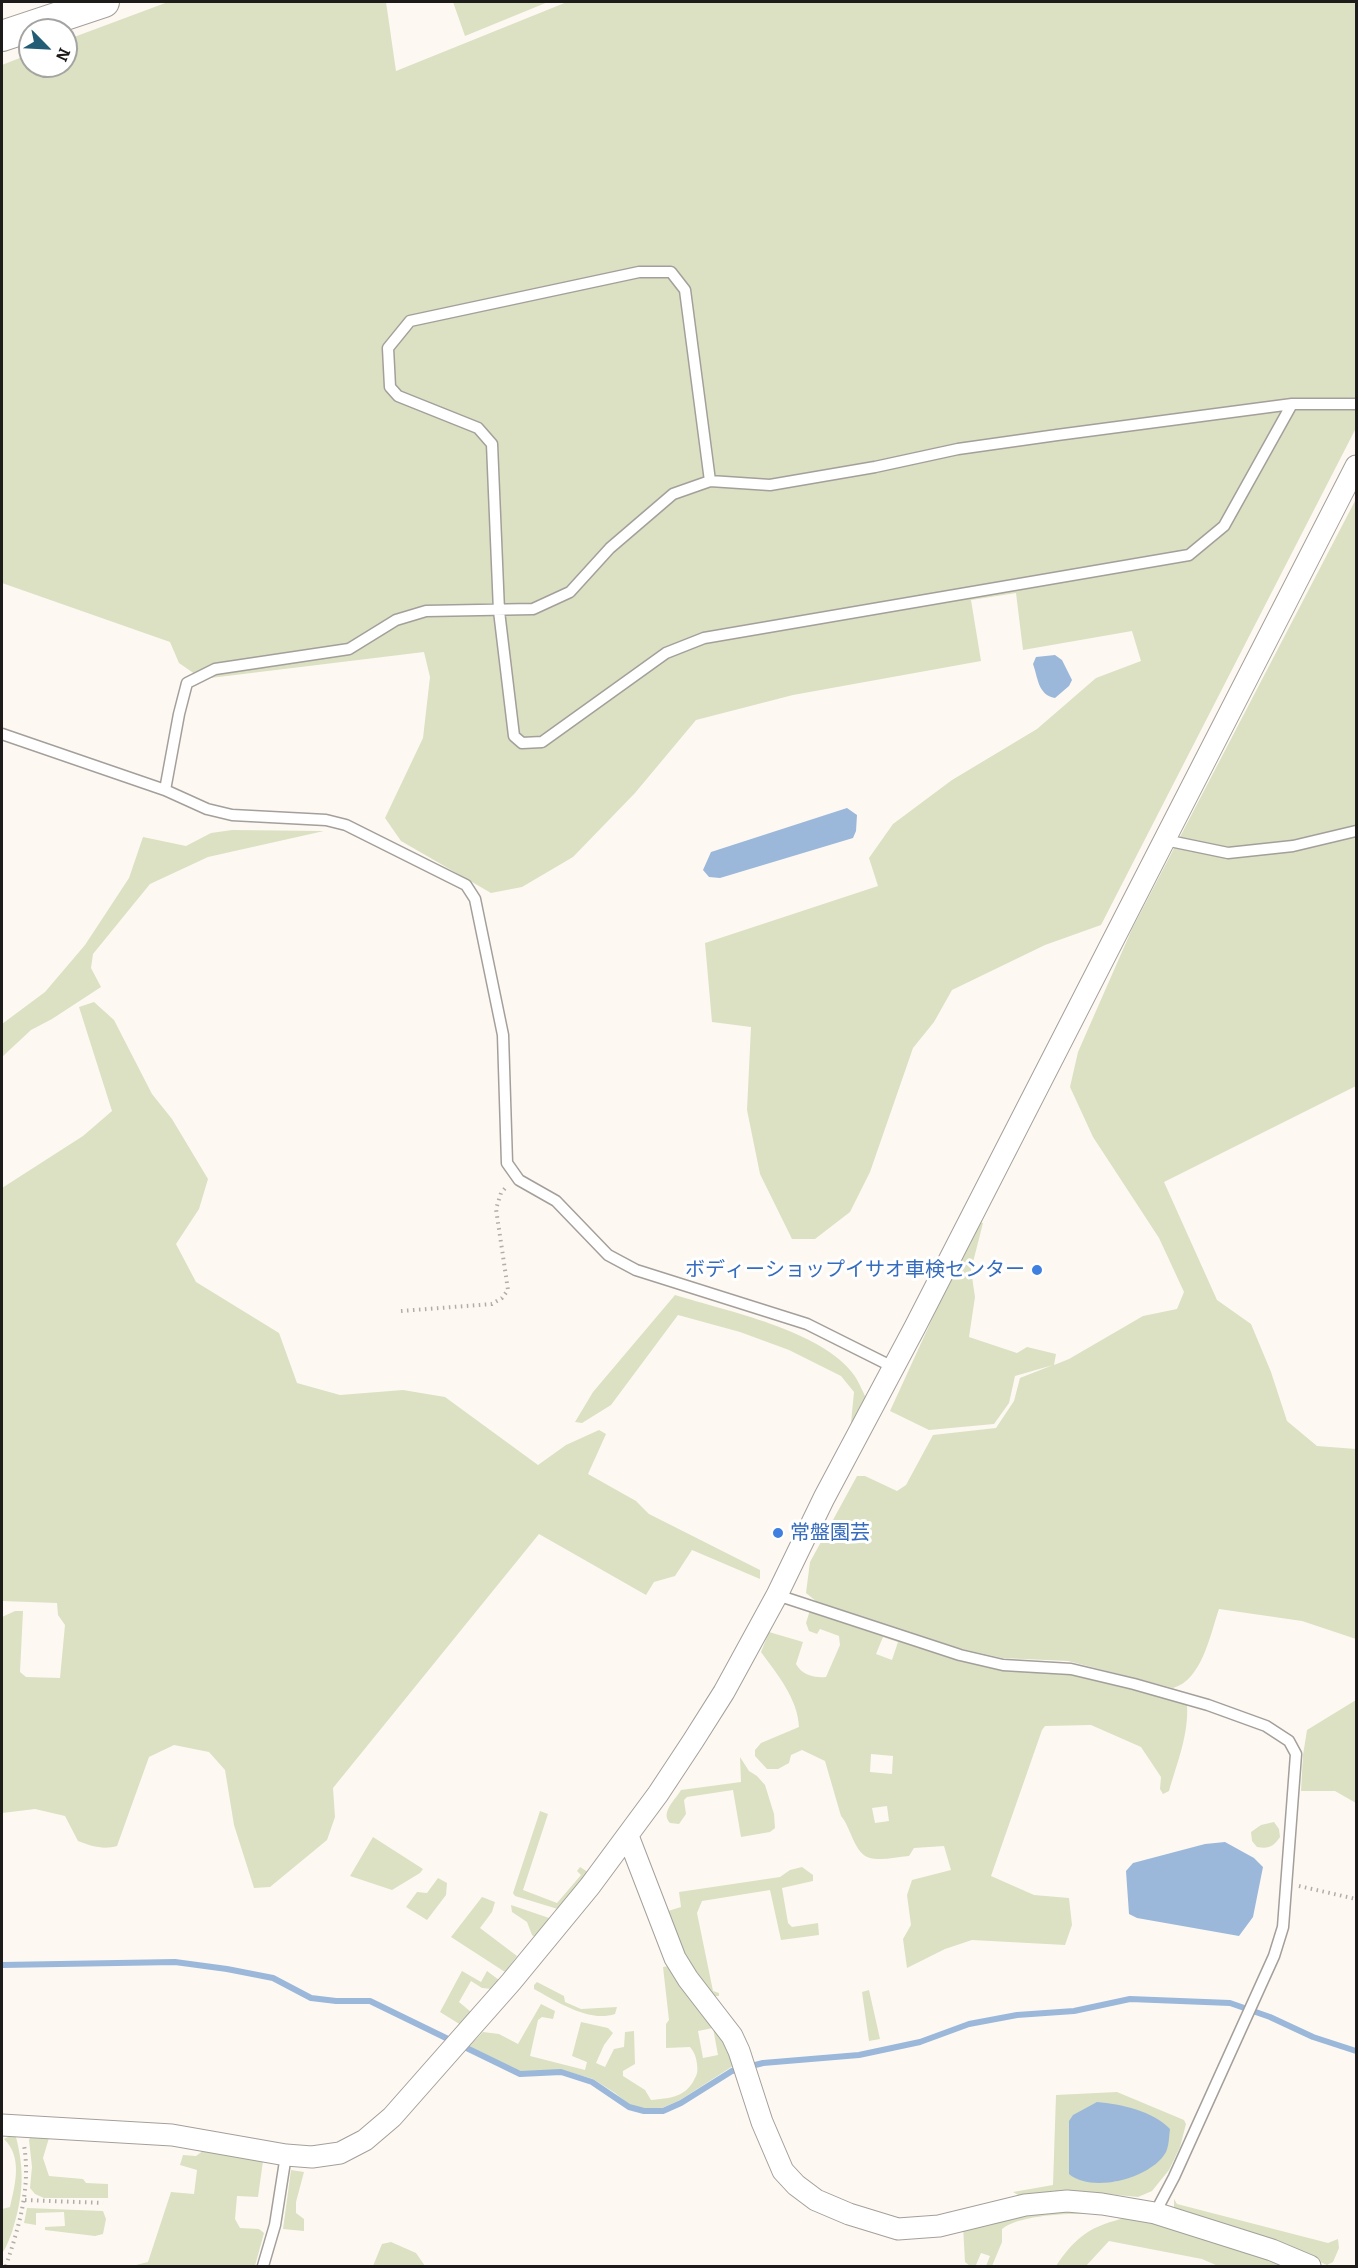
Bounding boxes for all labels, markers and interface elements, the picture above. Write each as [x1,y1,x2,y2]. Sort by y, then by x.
north arrow [18,18,78,78]
text: N [52,45,74,64]
place label: ボディーショップイサオ車検センター [685,1258,1025,1282]
marker: ボディーショップイサオ車検センター [1030,1263,1044,1277]
place label: 常盤園芸 [790,1521,870,1545]
marker: 常盤園芸 [771,1526,785,1540]

